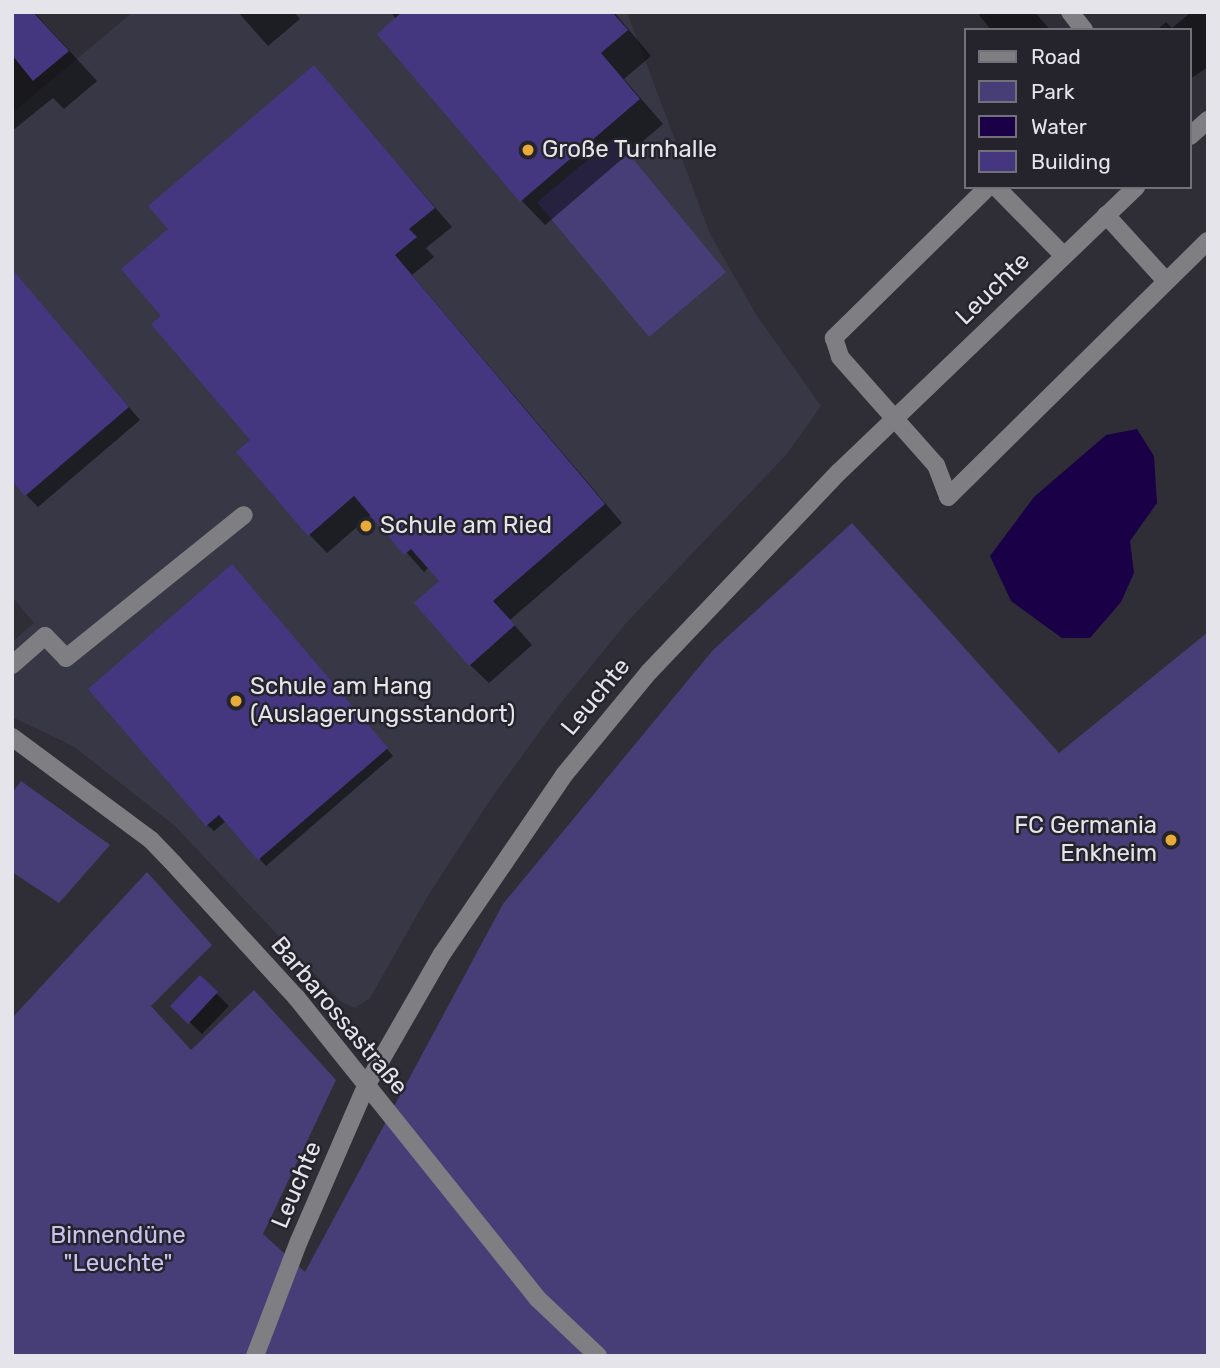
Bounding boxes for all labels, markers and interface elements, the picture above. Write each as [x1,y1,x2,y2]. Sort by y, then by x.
legend [964,28,1192,189]
text: Road [1031,44,1081,69]
text: Park [1031,79,1075,104]
text: Water [1031,114,1087,139]
place label: Große Turnhalle [542,136,718,164]
marker: Große Turnhalle [520,142,536,158]
text: Building [1031,149,1111,174]
street label: Leuchte [950,247,1036,331]
place label: Schule am Ried [380,512,552,540]
marker: Schule am Ried [358,518,374,534]
street label: Leuchte [556,653,636,741]
place label: Schule am Hang (Auslagerungsstandort) [250,673,515,729]
marker: Schule am Hang (Auslagerungsstandort) [228,693,244,709]
place label: FC Germania Enkheim [1014,812,1157,868]
marker: FC Germania Enkheim [1163,832,1179,848]
street label: Barbarossastraße [264,931,414,1101]
street label: Leuchte [266,1137,328,1233]
park label: Binnendüne "Leuchte" [50,1222,186,1278]

